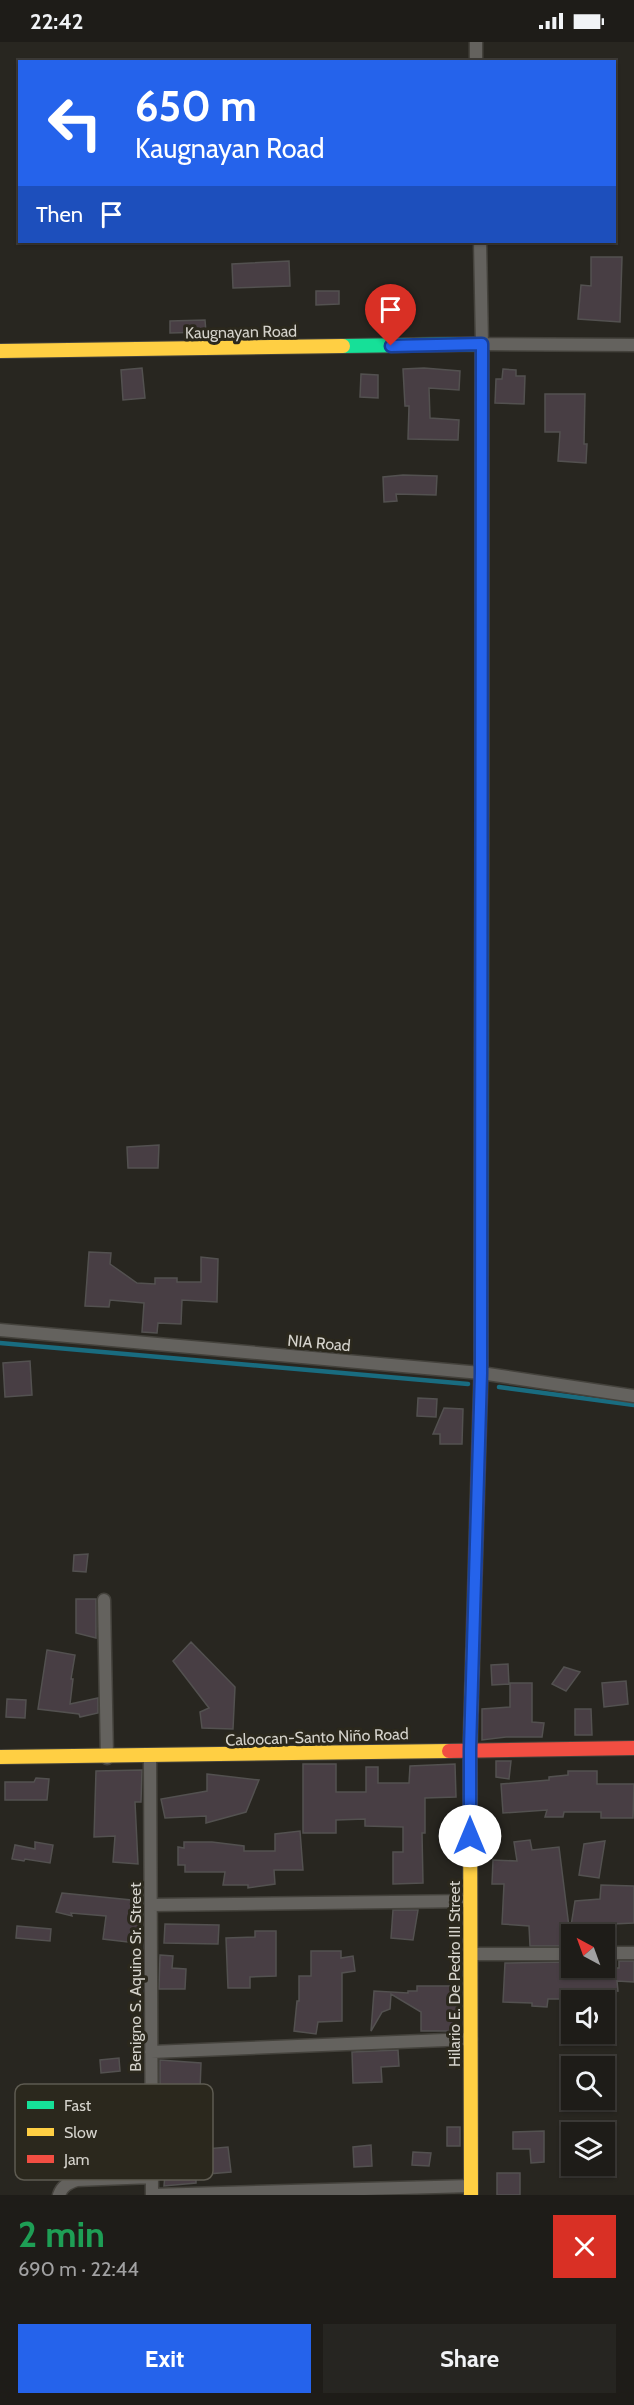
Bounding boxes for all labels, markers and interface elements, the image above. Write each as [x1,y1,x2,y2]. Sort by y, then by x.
text: 22:42 [30,8,83,35]
text: 650 m [135,80,257,132]
icon: left [36,84,114,162]
text: Kaugnayan Road [135,132,325,165]
icon: arrive [95,198,128,231]
text: Then [36,201,83,228]
pin [365,284,416,346]
icon: arrive [374,293,407,326]
street label: Kaugnayan Road [185,322,297,342]
street label: NIA Road [287,1331,351,1355]
street label: Caloocan-Santo Niño Road [225,1724,409,1750]
position arrow [438,1804,502,1868]
street label: Hilario E. De Pedro III Street [445,1880,464,2067]
street label: Benigno S. Aquino Sr. Street [126,1882,145,2072]
north arrow [561,1924,615,1978]
map controls [561,1924,615,2176]
button: sound [561,1990,615,2044]
button: search [561,2056,615,2110]
legend [15,2084,213,2180]
text: Fast [64,2096,92,2115]
button: layers [561,2122,615,2176]
text: Slow [64,2123,98,2142]
text: Jam [63,2150,90,2169]
text: 2 min [18,2212,105,2256]
button: close [553,2215,616,2278]
text: 690 m · 22:44 [18,2257,139,2281]
button: Exit [18,2324,311,2393]
button: Share [323,2324,616,2393]

